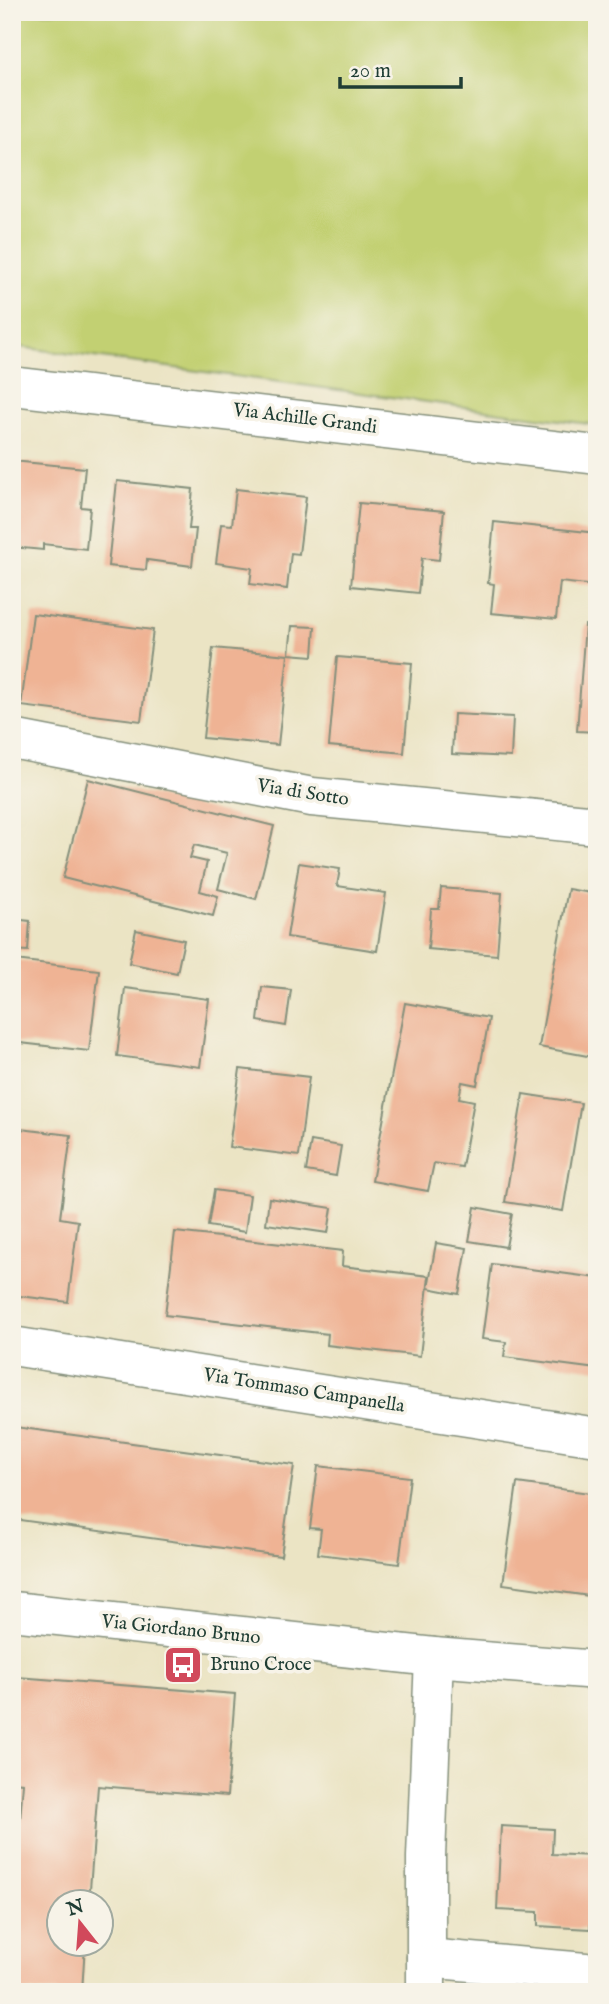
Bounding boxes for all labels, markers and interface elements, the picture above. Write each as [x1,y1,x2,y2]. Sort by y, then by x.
scale bar [340,46,460,90]
text: 20 m [350,58,391,85]
street label: Via Achille Grandi [231,398,378,440]
street label: Via di Sotto [254,774,351,812]
street label: Via Tommaso Campanella [201,1363,407,1419]
street label: Via Giordano Bruno [99,1610,262,1650]
bus stop icon: Bruno Croce [162,1644,204,1686]
place label: Bruno Croce [210,1653,312,1677]
north arrow [46,1888,116,1958]
text: N [63,1895,88,1923]

